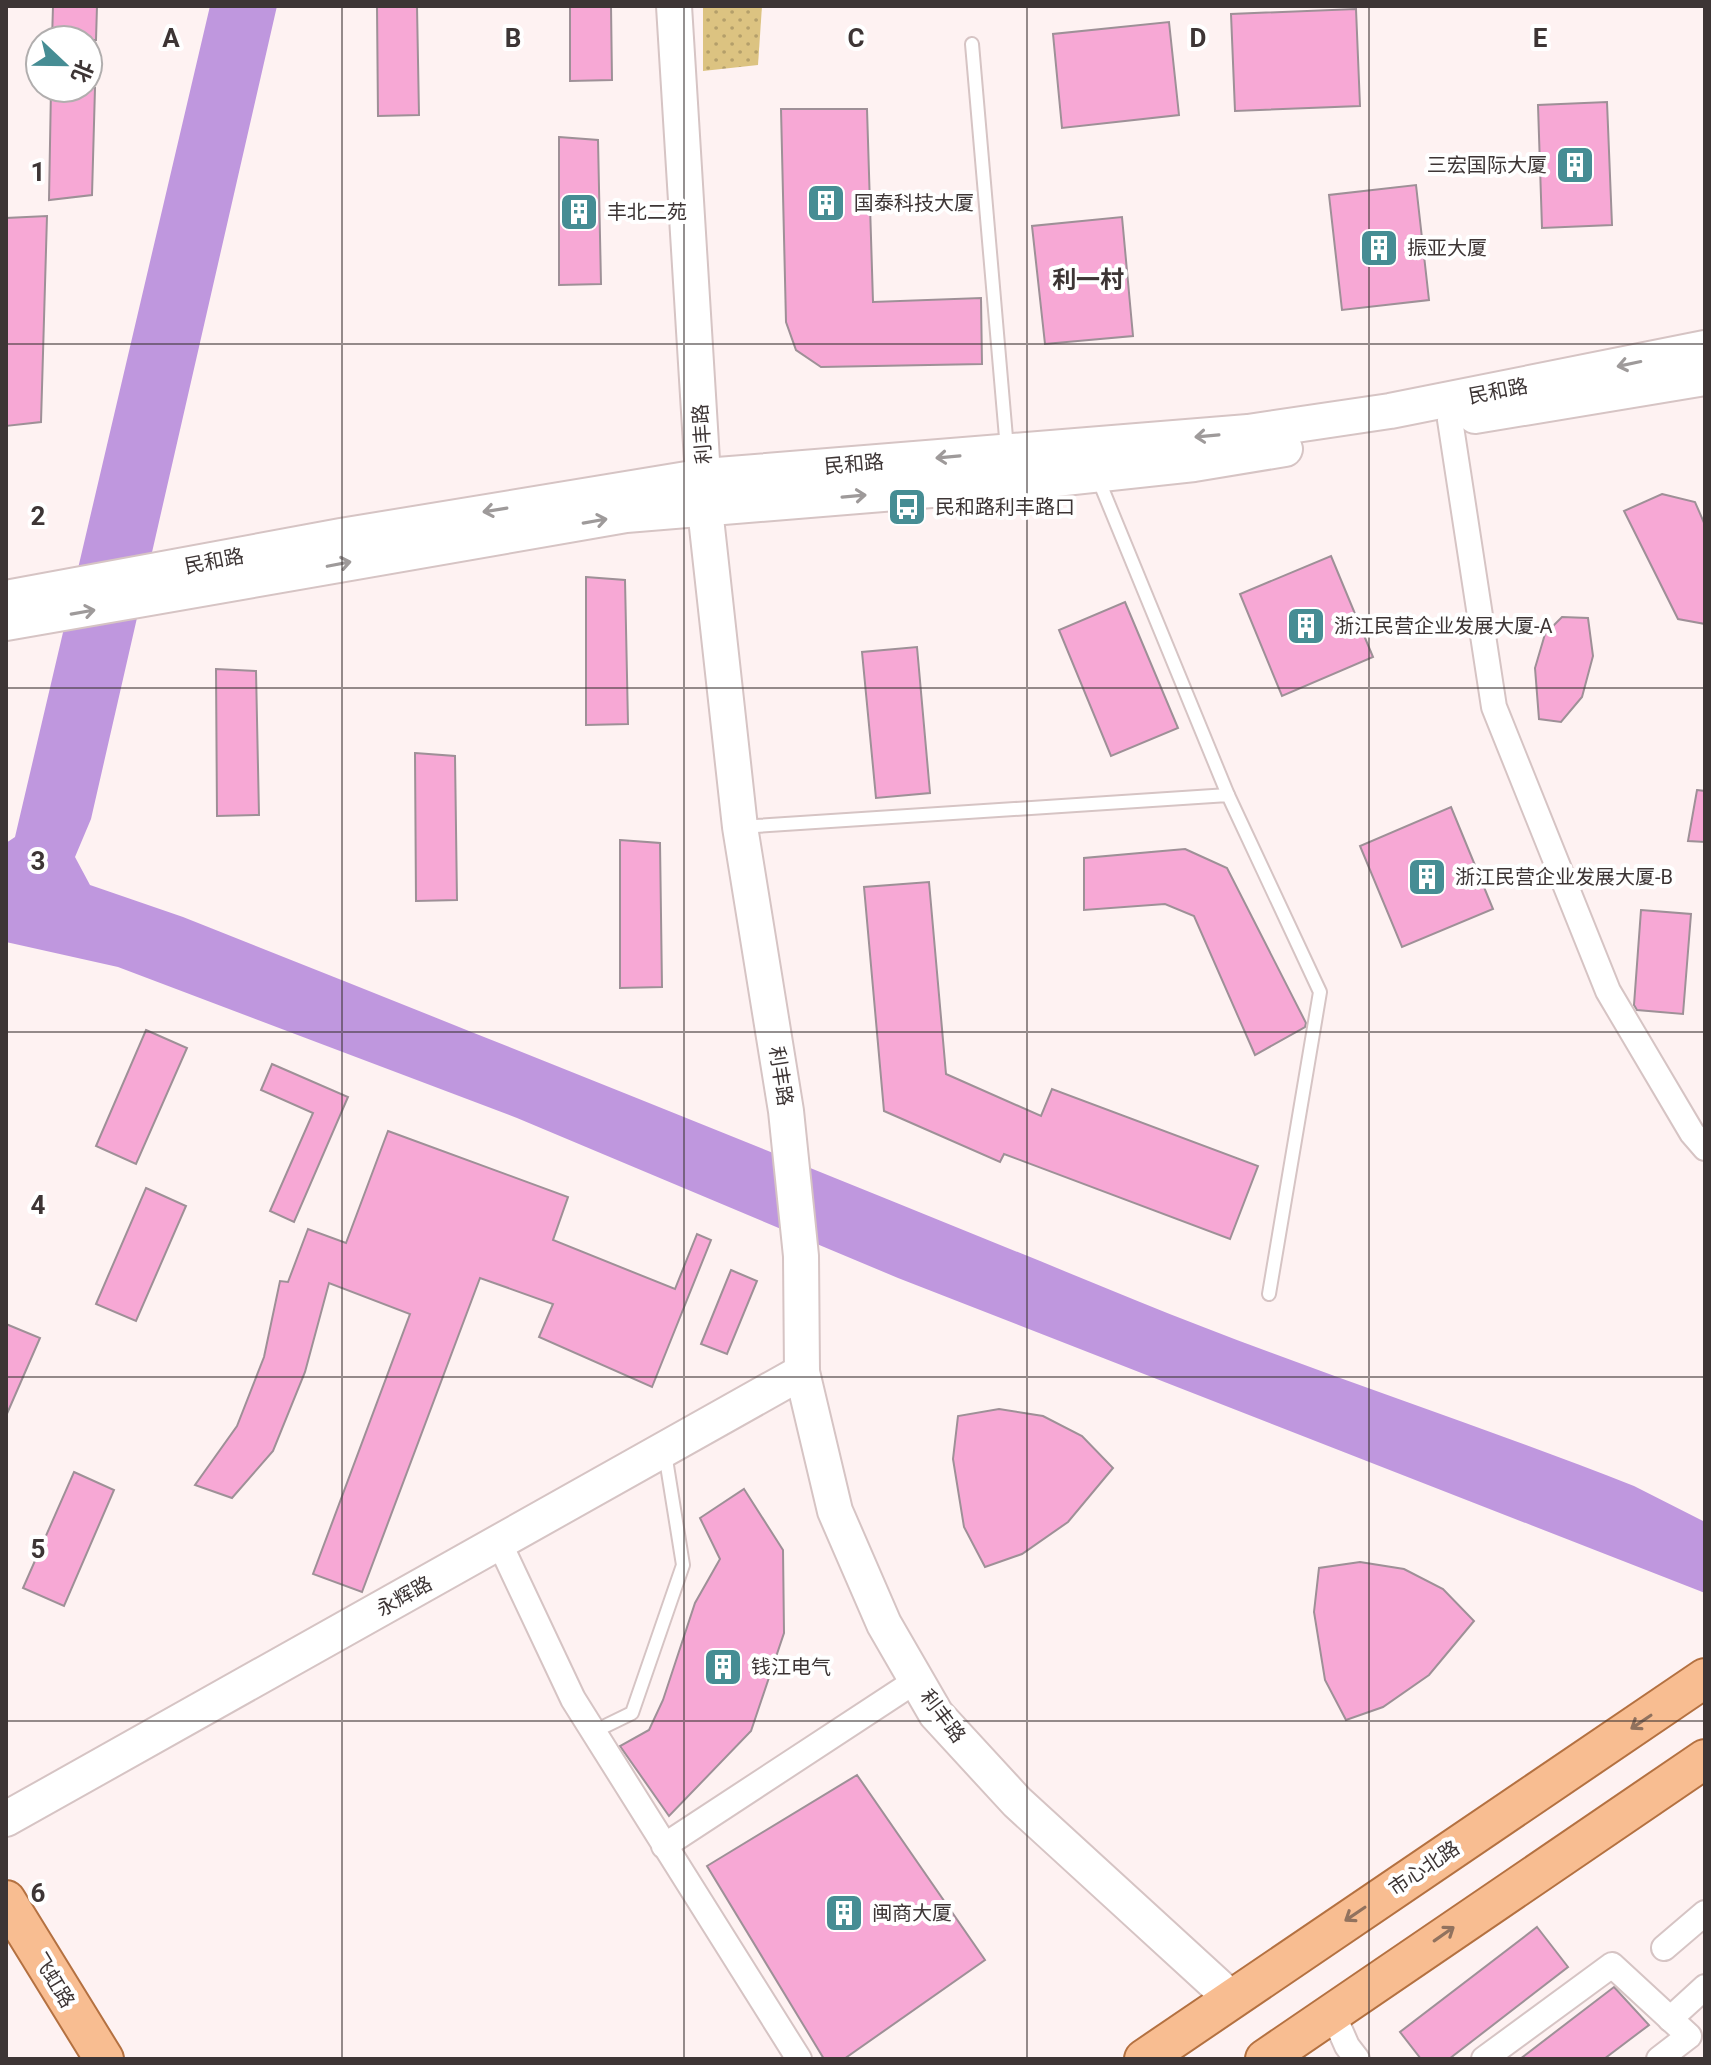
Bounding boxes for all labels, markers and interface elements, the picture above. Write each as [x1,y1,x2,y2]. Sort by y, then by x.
text: A [162,23,180,53]
text: B [505,23,521,53]
text: C [847,23,865,53]
text: D [1190,23,1206,53]
text: E [1533,23,1548,53]
north arrow [24,24,104,104]
text: 北 [66,56,98,86]
building icon: 三宏国际大厦 [1554,144,1596,186]
place label: 三宏国际大厦 [1427,153,1547,177]
text: 1 [31,157,45,187]
building icon: 国泰科技大厦 [805,182,847,224]
building icon: 丰北二苑 [558,191,600,233]
place label: 国泰科技大厦 [854,191,974,215]
place label: 丰北二苑 [607,200,687,224]
building icon: 振亚大厦 [1358,227,1400,269]
place label: 振亚大厦 [1407,236,1487,260]
district label: 利一村 [1052,266,1124,294]
one-way arrow [1616,358,1642,373]
street label: 民和路 [1466,373,1530,409]
street label: 利丰路 [688,403,716,465]
one-way arrow [1194,429,1221,444]
street label: 民和路 [823,449,885,479]
one-way arrow [935,450,962,465]
bus stop icon: 民和路利丰路口 [886,486,928,528]
one-way arrow [840,489,867,504]
place label: 民和路利丰路口 [935,495,1075,519]
text: 2 [31,501,45,531]
one-way arrow [483,504,509,519]
one-way arrow [582,512,607,527]
street label: 民和路 [182,543,246,579]
one-way arrow [326,556,351,571]
one-way arrow [70,603,95,618]
building icon: 浙江民营企业发展大厦-A [1285,605,1327,647]
place label: 浙江民营企业发展大厦-A [1334,614,1553,638]
text: 3 [31,846,45,876]
building icon: 浙江民营企业发展大厦-B [1406,856,1448,898]
place label: 浙江民营企业发展大厦-B [1455,865,1673,889]
street label: 利丰路 [764,1044,798,1108]
text: 4 [31,1190,46,1220]
text: 5 [31,1534,45,1564]
street label: 永辉路 [372,1571,436,1621]
building icon: 钱江电气 [702,1646,744,1688]
place label: 钱江电气 [751,1655,831,1679]
street label: 利丰路 [915,1685,971,1747]
one-way arrow [1630,1714,1652,1730]
street label: 市心北路 [1384,1836,1464,1900]
text: 6 [31,1878,46,1908]
building icon: 闽商大厦 [823,1892,865,1934]
place label: 闽商大厦 [872,1901,952,1925]
one-way arrow [1345,1906,1367,1923]
one-way arrow [1432,1926,1454,1942]
street label: 飞虹路 [28,1948,80,2012]

